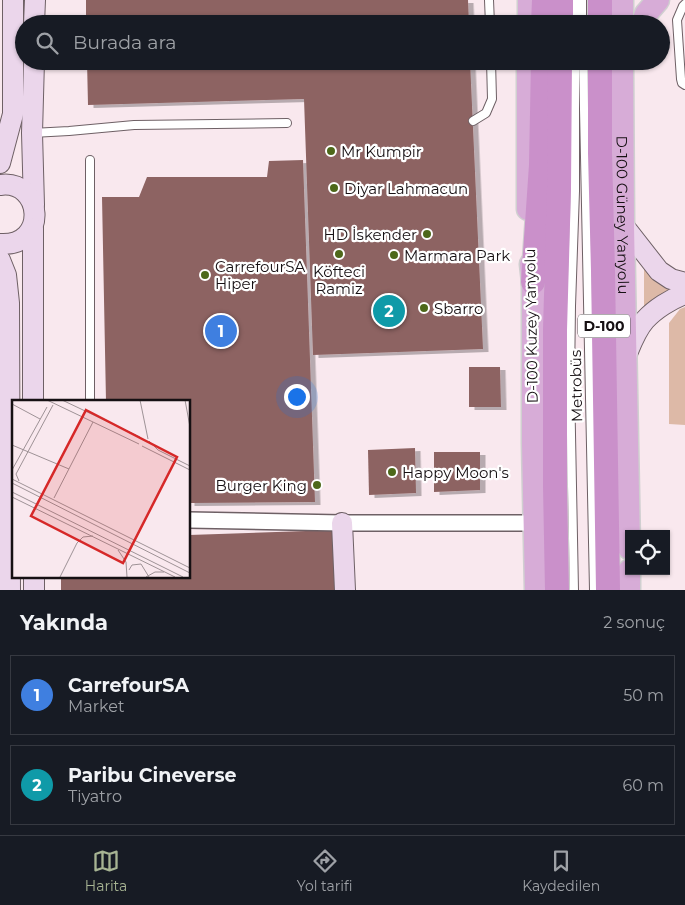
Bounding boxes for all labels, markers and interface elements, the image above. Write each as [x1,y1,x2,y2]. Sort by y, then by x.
search box [15,15,670,70]
icon: search [33,29,61,57]
text: Burada ara [73,31,177,54]
street label: D-100 Güney Yanyolu [613,136,634,295]
place label: Mr Kumpir [341,142,422,161]
marker: Mr Kumpir [325,145,337,157]
place label: Diyar Lahmacun [344,179,468,198]
marker: Diyar Lahmacun [328,182,340,194]
place label: HD İskender [324,225,417,244]
marker: HD İskender [421,228,433,240]
place label: Marmara Park [404,246,510,265]
marker: Köfteci Ramiz [333,248,345,260]
street label: D-100 Kuzey Yanyolu [520,248,542,404]
marker: Marmara Park [388,249,400,261]
place label: CarrefourSA Hiper [215,257,306,293]
place label: Köfteci Ramiz [313,262,365,298]
marker: CarrefourSA Hiper [199,269,211,281]
pin: 2 [373,292,405,330]
place label: Sbarro [434,299,483,318]
marker: Sbarro [418,302,430,314]
pin: 1 [205,312,237,350]
road number: D-100 [578,314,630,338]
street label: Metrobüs [566,350,586,422]
your location [284,384,310,410]
inset map [12,400,190,578]
place label: Happy Moon's [402,463,509,482]
marker: Happy Moon's [386,466,398,478]
place label: Burger King [215,476,307,495]
marker: Burger King [311,479,323,491]
map controls [625,530,670,575]
button: locate [625,530,670,575]
text: Yakında [20,610,108,635]
text: 2 sonuç [603,613,665,632]
text: CarrefourSA [68,674,189,697]
text: 1 [34,686,40,705]
text: 50 m [623,686,664,705]
text: Market [68,697,124,716]
text: Paribu Cineverse [68,764,237,787]
text: 2 [32,776,42,795]
text: 60 m [622,776,664,795]
text: Tiyatro [68,787,122,806]
tab: Harita [85,847,127,895]
tab: Yol tarifi [297,847,353,895]
tab: Kaydedilen [522,847,600,895]

